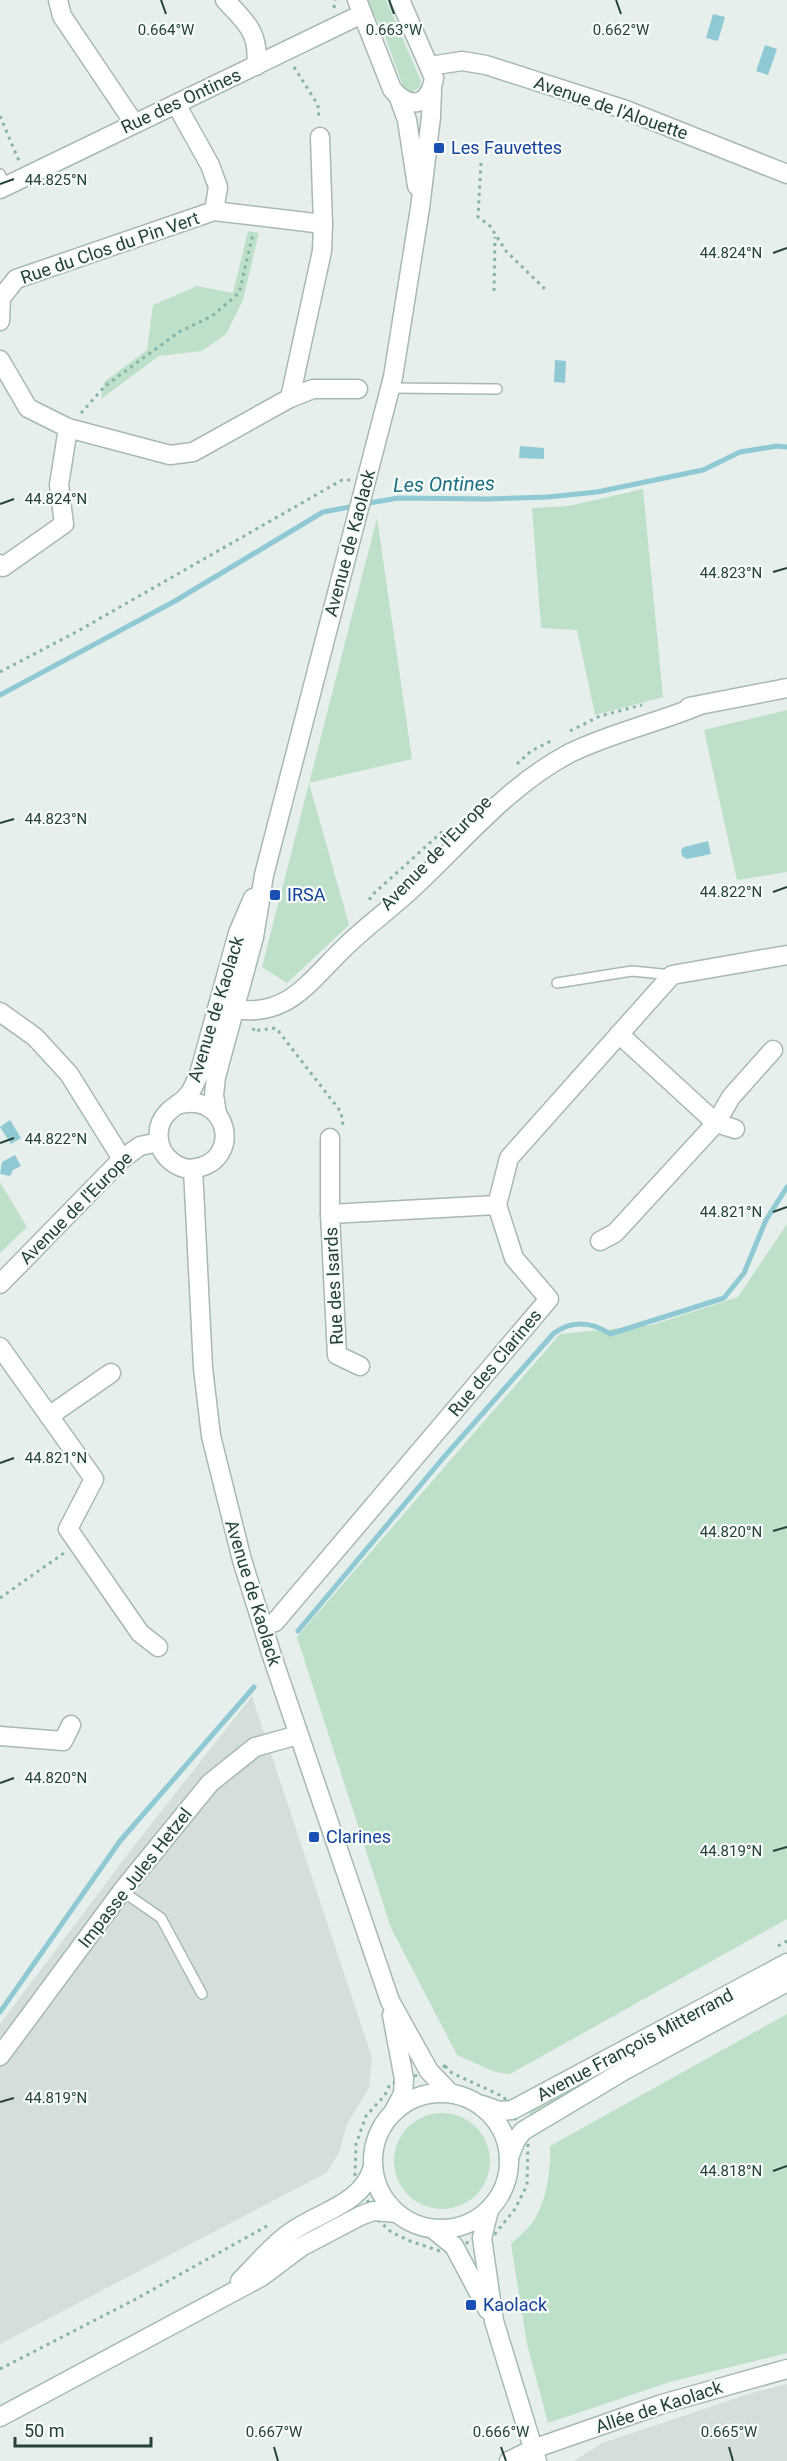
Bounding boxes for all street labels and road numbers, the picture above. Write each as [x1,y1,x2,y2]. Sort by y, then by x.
street label: Rue des Ontines [118,64,244,138]
street label: Avenue de l'Alouette [532,71,691,144]
street label: Rue du Clos du Pin Vert [18,207,202,288]
street label: Avenue de Kaolack [320,466,379,619]
street label: Avenue de l'Europe [376,791,496,914]
street label: Avenue de Kaolack [183,932,248,1084]
street label: Avenue de l'Europe [15,1147,136,1268]
street label: Rue des Isards [320,1227,347,1345]
street label: Rue des Clarines [444,1305,546,1421]
street label: Avenue de Kaolack [221,1517,286,1669]
street label: Impasse Jules Hetzel [73,1804,196,1952]
street label: Avenue François Mitterrand [533,1984,737,2105]
street label: Allée de Kaolack [593,2376,726,2437]

